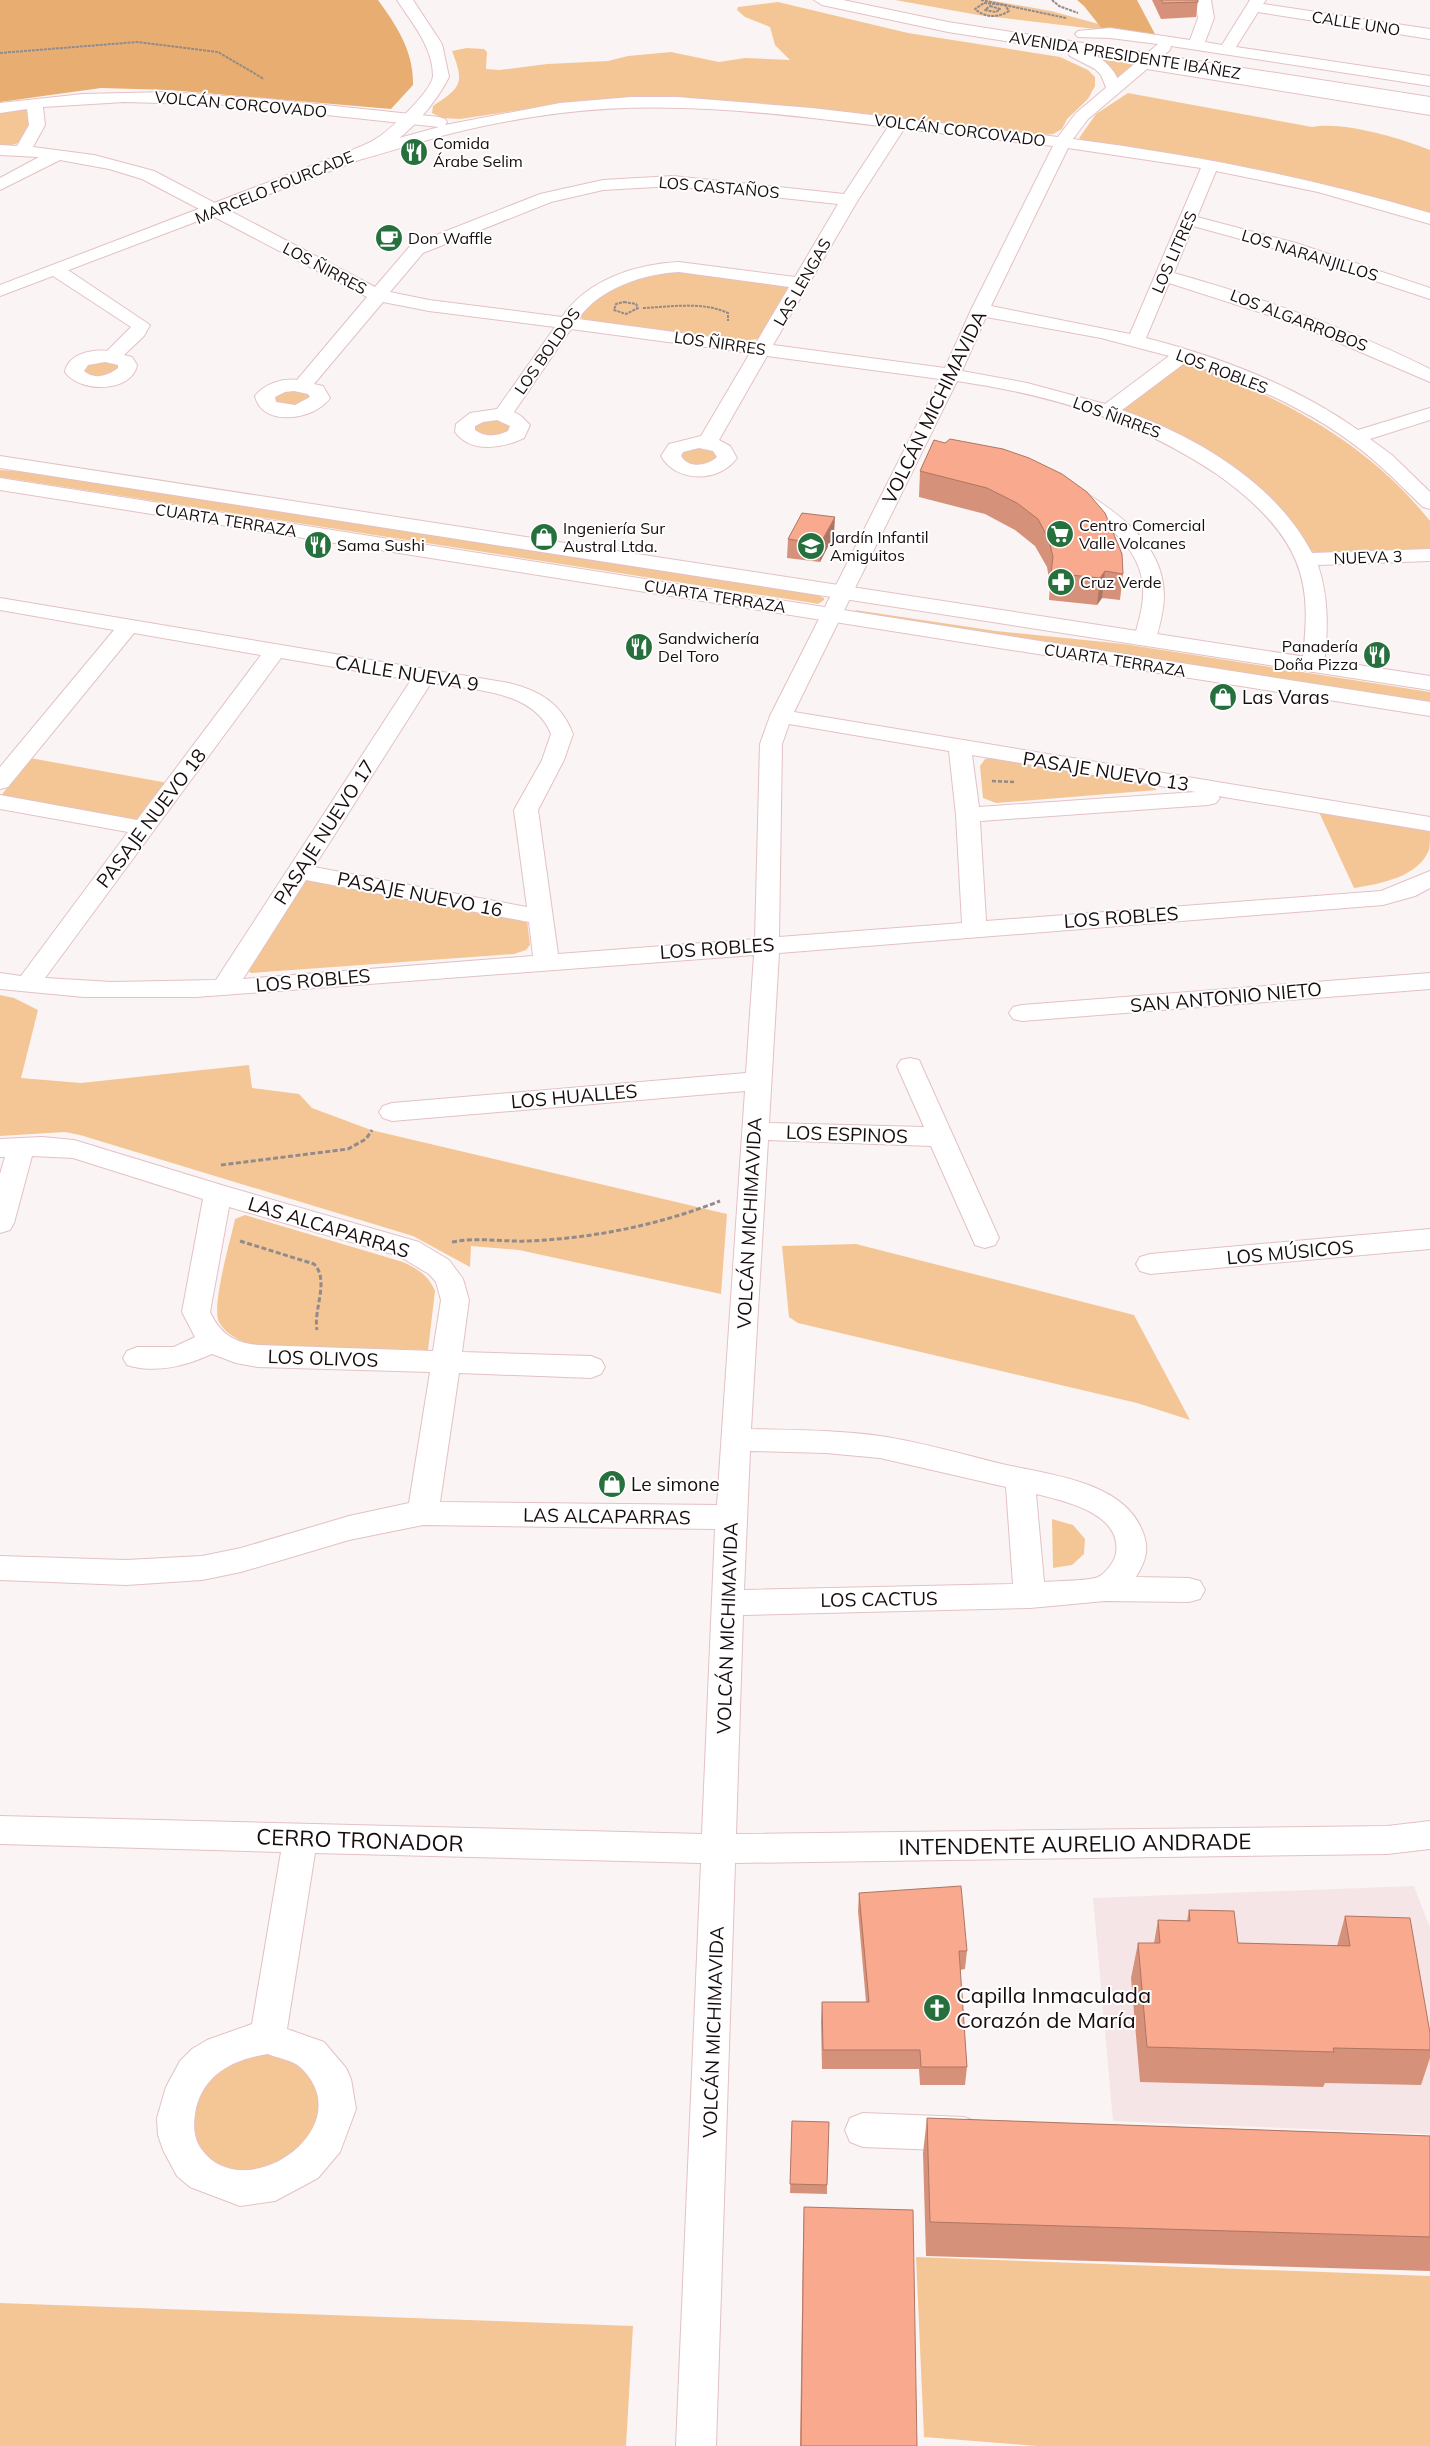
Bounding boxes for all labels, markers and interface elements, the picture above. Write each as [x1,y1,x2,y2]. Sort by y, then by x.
street label: CALLE UNO [1310,6,1402,40]
street label: AVENIDA PRESIDENTE IBÁÑEZ [1008,27,1242,83]
street label: VOLCÁN CORCOVADO [154,87,328,121]
street label: VOLCÁN CORCOVADO [873,110,1047,150]
place label: Comida Árabe Selim [433,133,523,171]
restaurant icon: Comida Árabe Selim [399,137,429,167]
street label: MARCELO FOURCADE [192,146,356,228]
street label: LOS CASTAÑOS [658,172,780,202]
street label: LOS LITRES [1147,208,1201,296]
cafe icon: Don Waffle [374,223,404,253]
street label: LOS NARANJILLOS [1239,225,1381,285]
place label: Don Waffle [408,228,492,248]
street label: LAS LENGAS [769,235,835,329]
street label: LOS ÑIRRES [280,238,370,298]
street label: LOS ALGARROBOS [1227,285,1371,355]
street label: LOS BOLDOS [510,304,584,398]
street label: VOLCÁN MICHIMAVIDA [877,306,991,508]
street label: LOS ÑIRRES [673,327,767,359]
street label: LOS ROBLES [1173,344,1271,398]
street label: LOS ÑIRRES [1070,392,1164,442]
street label: CUARTA TERRAZA [154,499,299,541]
place label: Centro Comercial Valle Volcanes [1079,515,1205,553]
place label: Ingeniería Sur Austral Ltda. [563,518,665,556]
supermarket icon: Centro Comercial Valle Volcanes [1045,519,1075,549]
shop icon: Ingeniería Sur Austral Ltda. [529,522,559,552]
place label: Jardín Infantil Amiguitos [830,527,929,565]
restaurant icon: Sama Sushi [303,530,333,560]
school or university icon: Jardín Infantil Amiguitos [796,531,826,561]
place label: Sama Sushi [337,535,425,555]
street label: NUEVA 3 [1333,546,1403,568]
pharmacy icon: Cruz Verde [1046,567,1076,597]
place label: Cruz Verde [1080,572,1161,592]
street label: CUARTA TERRAZA [643,575,788,617]
place label: Sandwichería Del Toro [658,628,759,666]
restaurant icon: Sandwichería Del Toro [624,632,654,662]
place label: Panadería Doña Pizza [1273,636,1358,674]
street label: CUARTA TERRAZA [1043,639,1188,681]
restaurant icon: Panadería Doña Pizza [1362,640,1392,670]
street label: CALLE NUEVA 9 [333,650,481,696]
shop icon: Las Varas [1208,682,1238,712]
place label: Las Varas [1242,685,1329,709]
street label: PASAJE NUEVO 18 [91,744,211,892]
street label: PASAJE NUEVO 13 [1021,746,1191,796]
street label: PASAJE NUEVO 17 [268,755,380,909]
street label: PASAJE NUEVO 16 [335,866,505,922]
street label: LOS ROBLES [1063,901,1179,933]
street label: LOS ROBLES [659,932,775,964]
street label: LOS ROBLES [255,963,371,997]
street label: SAN ANTONIO NIETO [1129,977,1323,1017]
street label: LOS HUALLES [510,1079,638,1113]
street label: VOLCÁN MICHIMAVIDA [731,1116,767,1330]
street label: LOS ESPINOS [786,1120,908,1148]
street label: LAS ALCAPARRAS [245,1191,413,1263]
street label: LOS MÚSICOS [1226,1235,1354,1269]
street label: LOS OLIVOS [267,1344,379,1372]
shop icon: Le simone [597,1469,627,1499]
place label: Le simone [631,1472,720,1496]
street label: LAS ALCAPARRAS [523,1503,691,1529]
street label: VOLCÁN MICHIMAVIDA [711,1522,743,1734]
street label: LOS CACTUS [820,1586,938,1612]
street label: CERRO TRONADOR [256,1822,464,1858]
street label: INTENDENTE AURELIO ANDRADE [898,1827,1252,1861]
street label: VOLCÁN MICHIMAVIDA [697,1926,729,2138]
place label: Capilla Inmaculada Corazón de María [956,1981,1151,2034]
church icon: Capilla Inmaculada Corazón de María [922,1993,952,2023]

